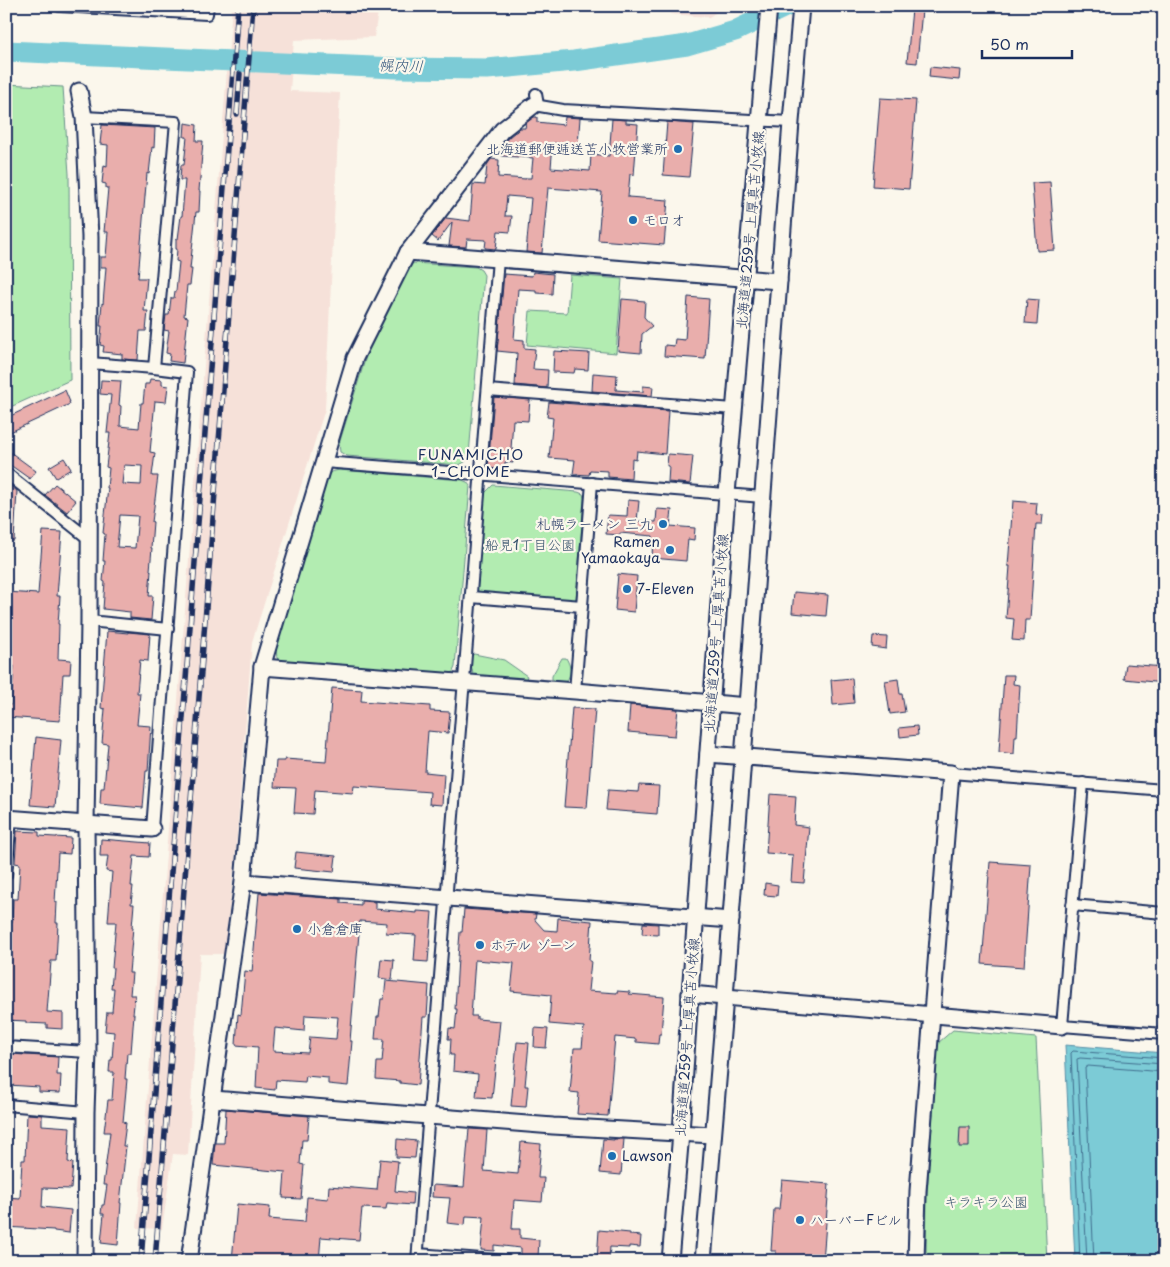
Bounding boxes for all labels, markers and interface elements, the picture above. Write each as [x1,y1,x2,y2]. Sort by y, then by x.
scale bar [982,28,1072,60]
text: 50 m [990,32,1029,55]
water label: 幌内川 [378,52,424,77]
street label: 北海道道259号 上厚真苫小牧線 [730,130,769,330]
place label: 北海道郵便逓送苫小牧営業所 [486,138,668,159]
marker: 北海道郵便逓送苫小牧営業所 [672,143,684,155]
place label: モロオ [643,209,685,230]
marker: モロオ [627,214,639,226]
district label: FUNAMICHO 1-CHOME [418,442,524,482]
place label: 札幌ラーメン 三九 [536,513,653,534]
marker: 札幌ラーメン 三九 [657,518,669,530]
place label: Ramen Yamaokaya [581,531,660,568]
street label: 北海道道259号 上厚真苫小牧線 [698,533,733,733]
park label: 船見1丁目公園 [485,534,575,555]
marker: Ramen Yamaokaya [664,544,676,556]
place label: 7-Eleven [637,578,694,599]
marker: 7-Eleven [621,583,633,595]
place label: 小倉倉庫 [307,918,363,939]
marker: 小倉倉庫 [291,923,303,935]
place label: ホテル ゾーン [490,934,576,955]
street label: 北海道道259号 上厚真苫小牧線 [669,937,704,1137]
marker: ホテル ゾーン [474,939,486,951]
place label: Lawson [622,1145,672,1166]
marker: Lawson [606,1150,618,1162]
park label: キラキラ公園 [944,1191,1028,1212]
place label: ハーバーFビル [810,1209,902,1230]
marker: ハーバーFビル [794,1214,806,1226]

